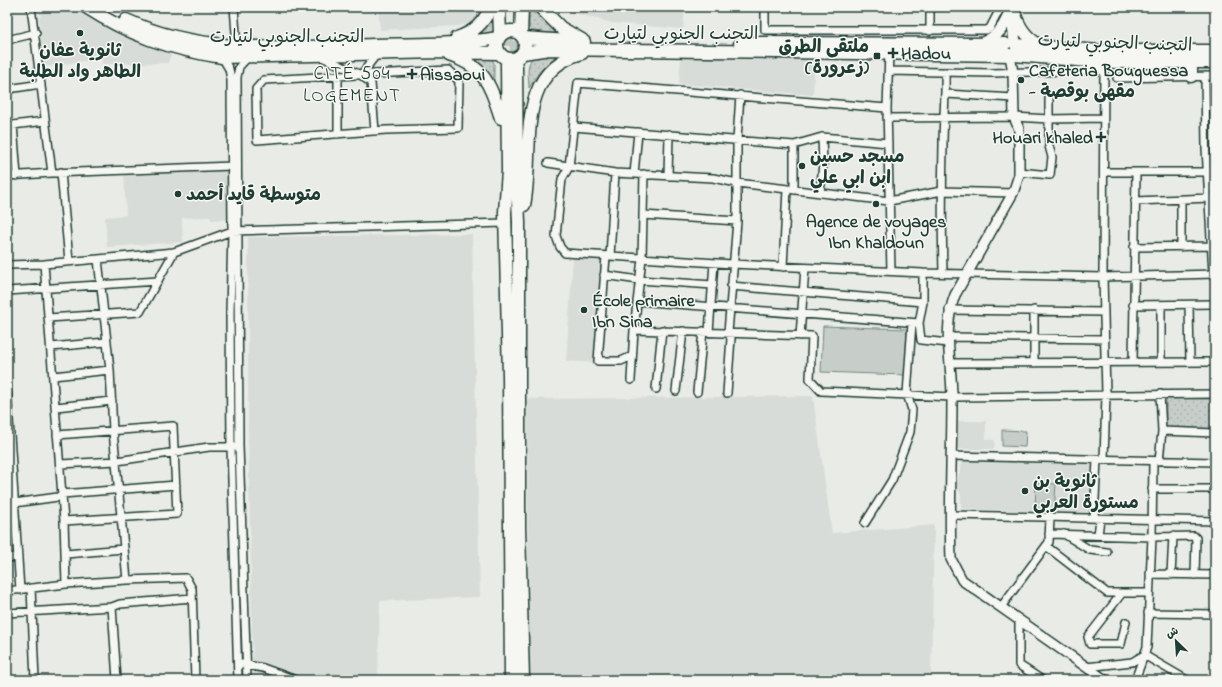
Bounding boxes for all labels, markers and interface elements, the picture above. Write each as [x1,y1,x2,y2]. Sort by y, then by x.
street label: التجنب الجنوبي لتيارت [604,22,758,49]
street label: التجنب الجنوبي لتيارت [210,25,364,52]
marker: ثانوية عفان الطاهر واد الطلبة [75,28,85,38]
street label: التجنب الجنوبي لتيارت [1037,28,1193,61]
place label: ملتقى الطرق (زعرورة) [779,35,870,82]
place label: ثانوية عفان الطاهر واد الطلبة [19,39,141,86]
place label: Hadou [901,42,951,68]
marker: Hadou [888,48,898,58]
marker: ملتقى الطرق (زعرورة) [872,51,882,61]
place label: Cafeteria Bouguessa - مقهى بوقصة [1028,59,1189,106]
district label: CITÉ 504 LOGEMENT [303,61,401,110]
place label: Aissaoui [420,63,485,89]
marker: Aissaoui [407,69,417,79]
marker: Cafeteria Bouguessa - مقهى بوقصة [1016,75,1026,85]
place label: Houari khaled [993,126,1094,152]
marker: Houari khaled [1096,132,1106,142]
place label: مسجد حسين ابن ابي علي [810,145,905,193]
marker: مسجد حسين ابن ابي علي [797,161,807,171]
place label: متوسطة قايد أحمد [186,183,321,209]
marker: متوسطة قايد أحمد [173,189,183,199]
marker: Agence de voyages Ibn Khaldoun [871,199,881,209]
place label: Agence de voyages Ibn Khaldoun [806,210,946,257]
place label: École primaire Ibn Sina [592,289,695,336]
marker: École primaire Ibn Sina [579,305,589,315]
place label: ثانوية بن مستورة العربي [1033,470,1139,518]
marker: ثانوية بن مستورة العربي [1020,486,1030,496]
north arrow [1156,621,1196,661]
text: ش [1163,623,1181,643]

